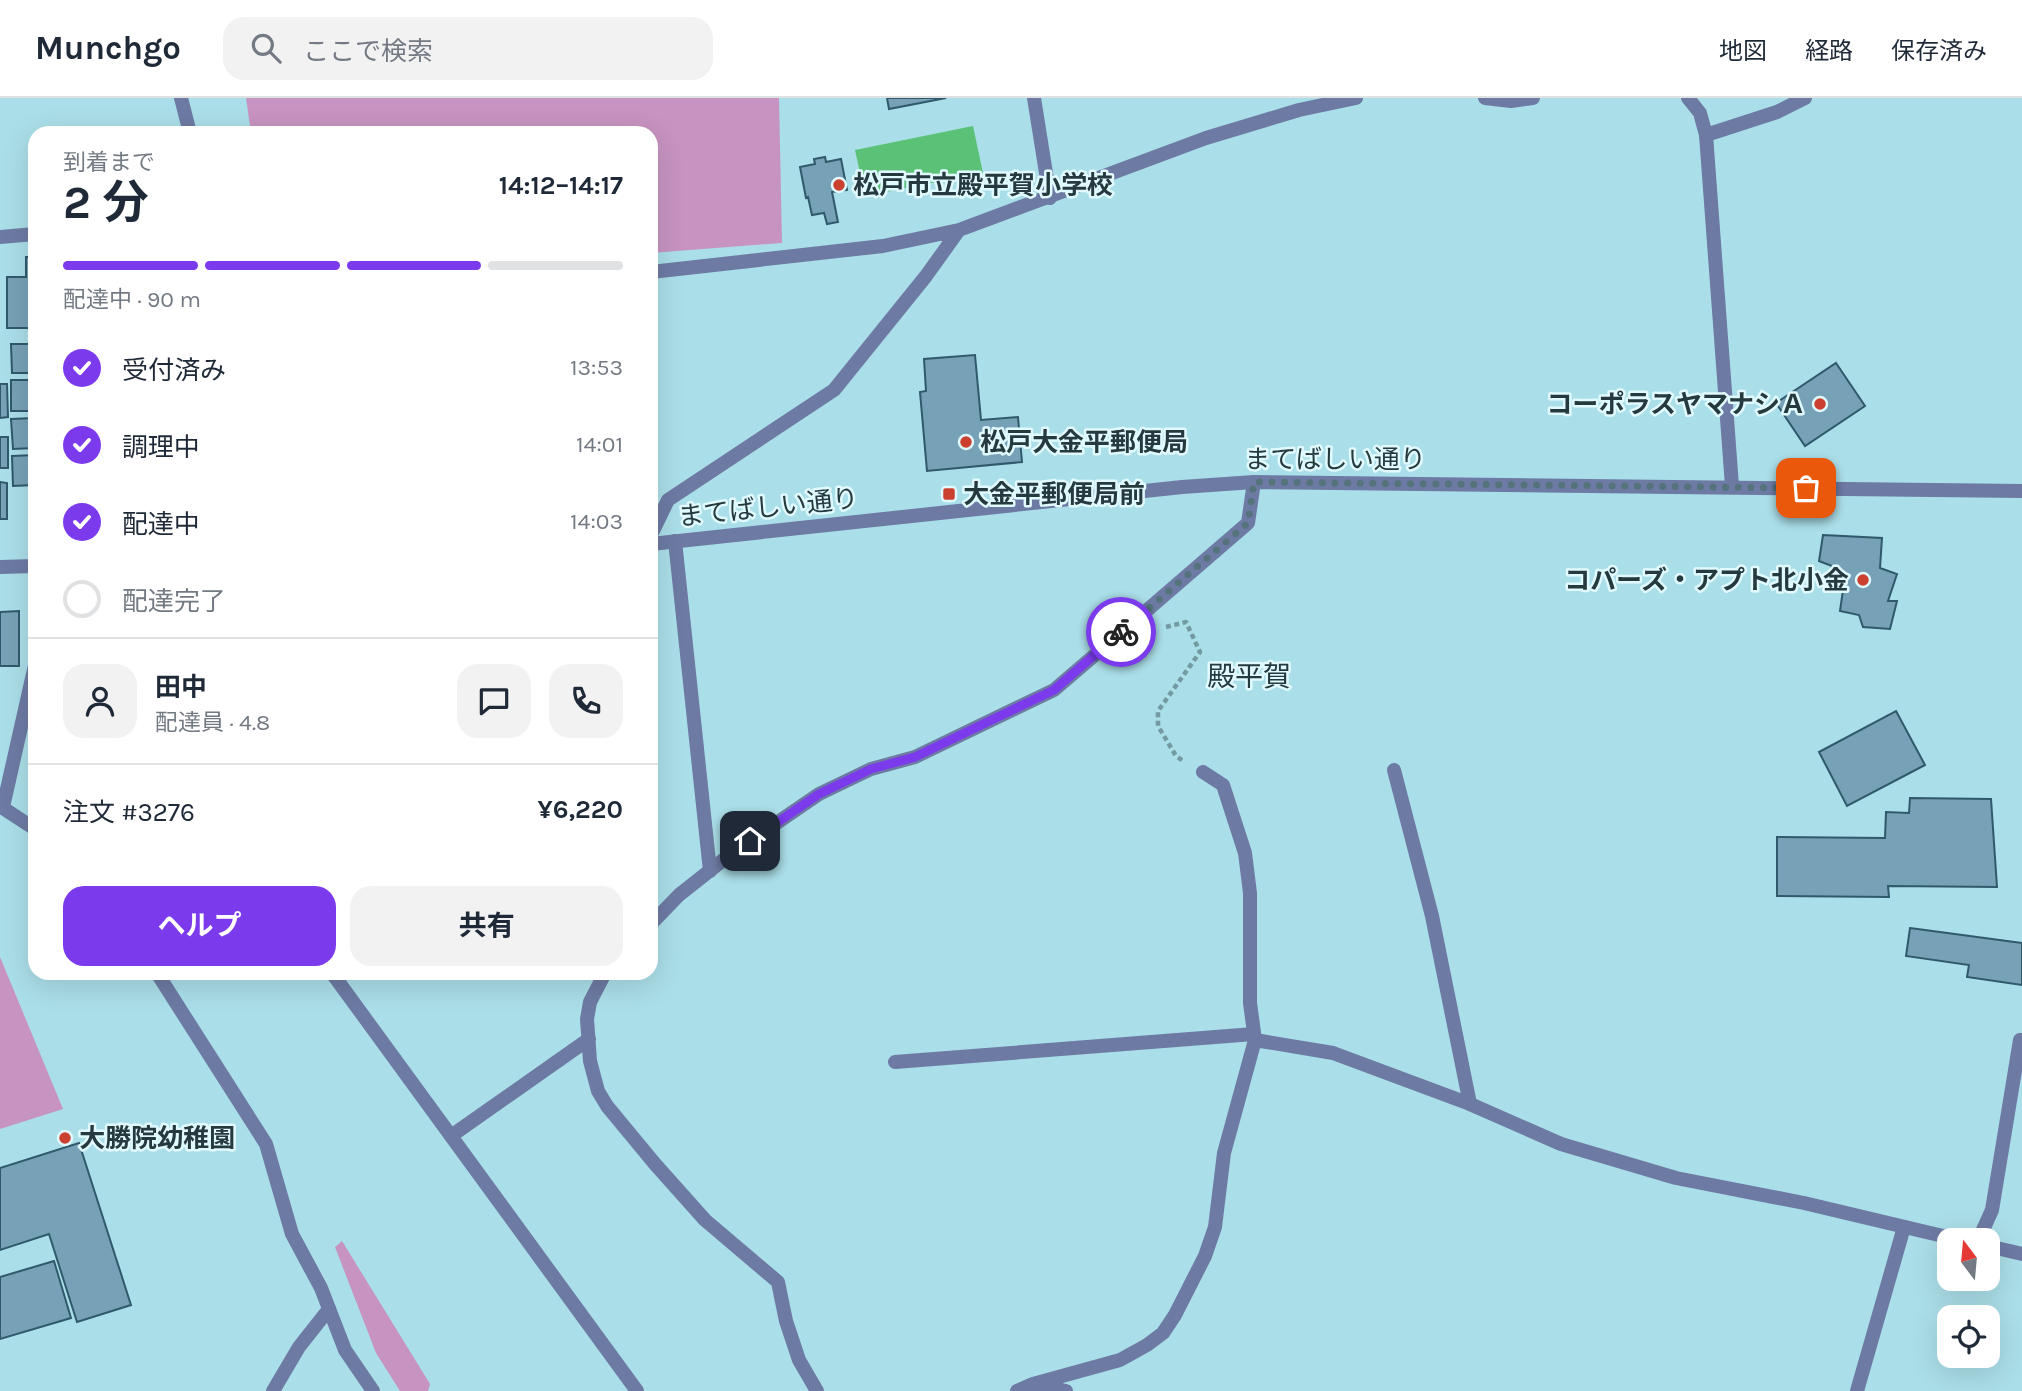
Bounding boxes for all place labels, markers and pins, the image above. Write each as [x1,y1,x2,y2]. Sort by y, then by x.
place label: 松戸市立殿平賀小学校 [853,170,1113,201]
marker: 松戸市立殿平賀小学校 [831,177,847,193]
place label: コーポラスヤマナシＡ [1547,389,1806,420]
marker: コーポラスヤマナシＡ [1812,396,1828,412]
place label: 松戸大金平郵便局 [980,427,1188,458]
marker: 松戸大金平郵便局 [958,434,974,450]
pin [1776,458,1836,518]
place label: 大金平郵便局前 [963,479,1145,510]
marker: 大金平郵便局前 [941,486,957,502]
place label: コパーズ・アプト北小金 [1564,565,1849,596]
marker: コパーズ・アプト北小金 [1855,572,1871,588]
pin [720,811,780,871]
place label: 大勝院幼稚園 [79,1123,235,1154]
marker: 大勝院幼稚園 [57,1130,73,1146]

